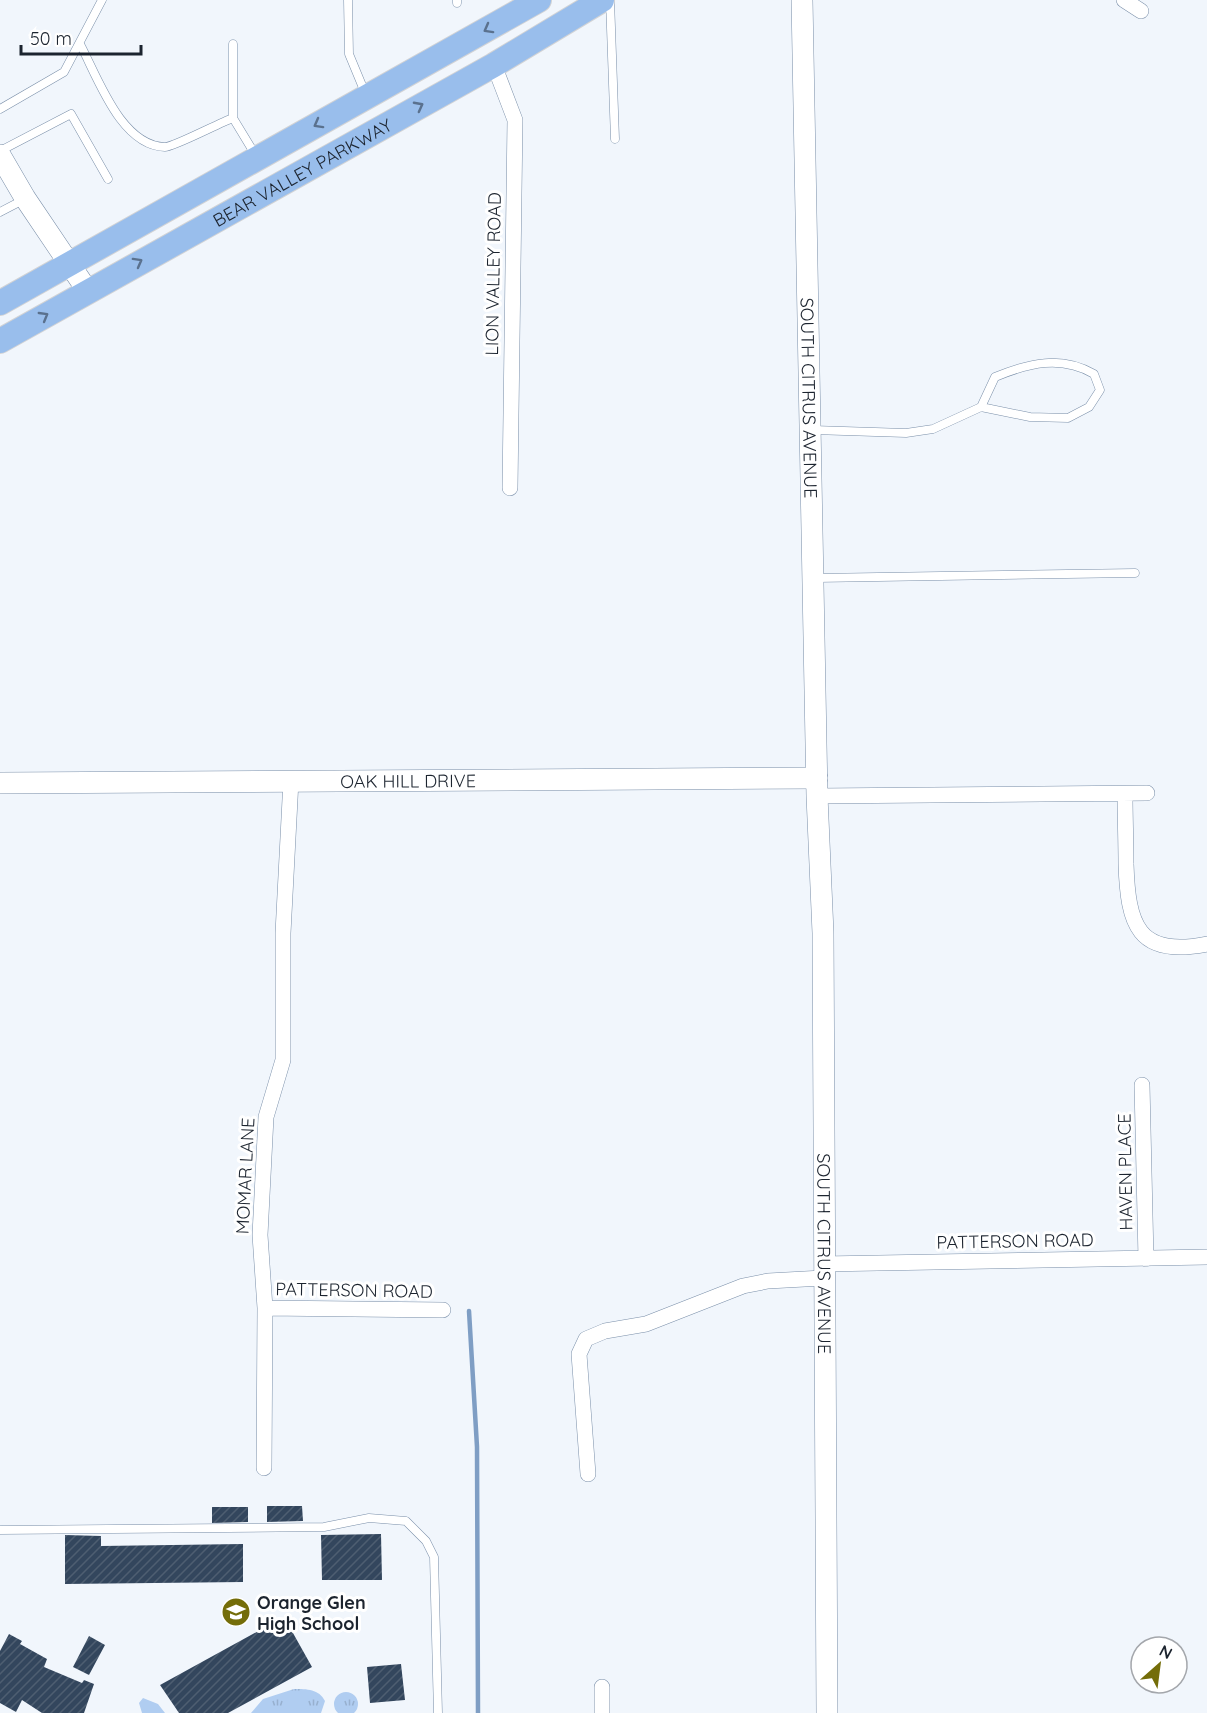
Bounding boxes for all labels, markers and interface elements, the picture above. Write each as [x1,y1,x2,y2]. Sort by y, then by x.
scale bar [21,18,141,56]
one-way arrow [484,21,494,33]
text: 50 m [30,27,72,50]
one-way arrow [413,102,423,113]
street label: BEAR VALLEY PARKWAY [208,113,396,231]
one-way arrow [314,117,324,128]
street label: LION VALLEY ROAD [480,192,506,356]
one-way arrow [132,258,143,269]
street label: SOUTH CITRUS AVENUE [796,297,823,499]
one-way arrow [38,312,48,323]
street label: OAK HILL DRIVE [340,769,476,792]
street label: HAVEN PLACE [1112,1113,1138,1231]
street label: MOMAR LANE [230,1117,260,1235]
street label: SOUTH CITRUS AVENUE [813,1153,837,1354]
street label: PATTERSON ROAD [936,1228,1094,1254]
street label: PATTERSON ROAD [275,1277,433,1303]
place label: Orange Glen High School [257,1591,366,1635]
school or university icon: Orange Glen High School [220,1596,252,1628]
north arrow [1129,1635,1189,1695]
text: N [1156,1640,1176,1663]

